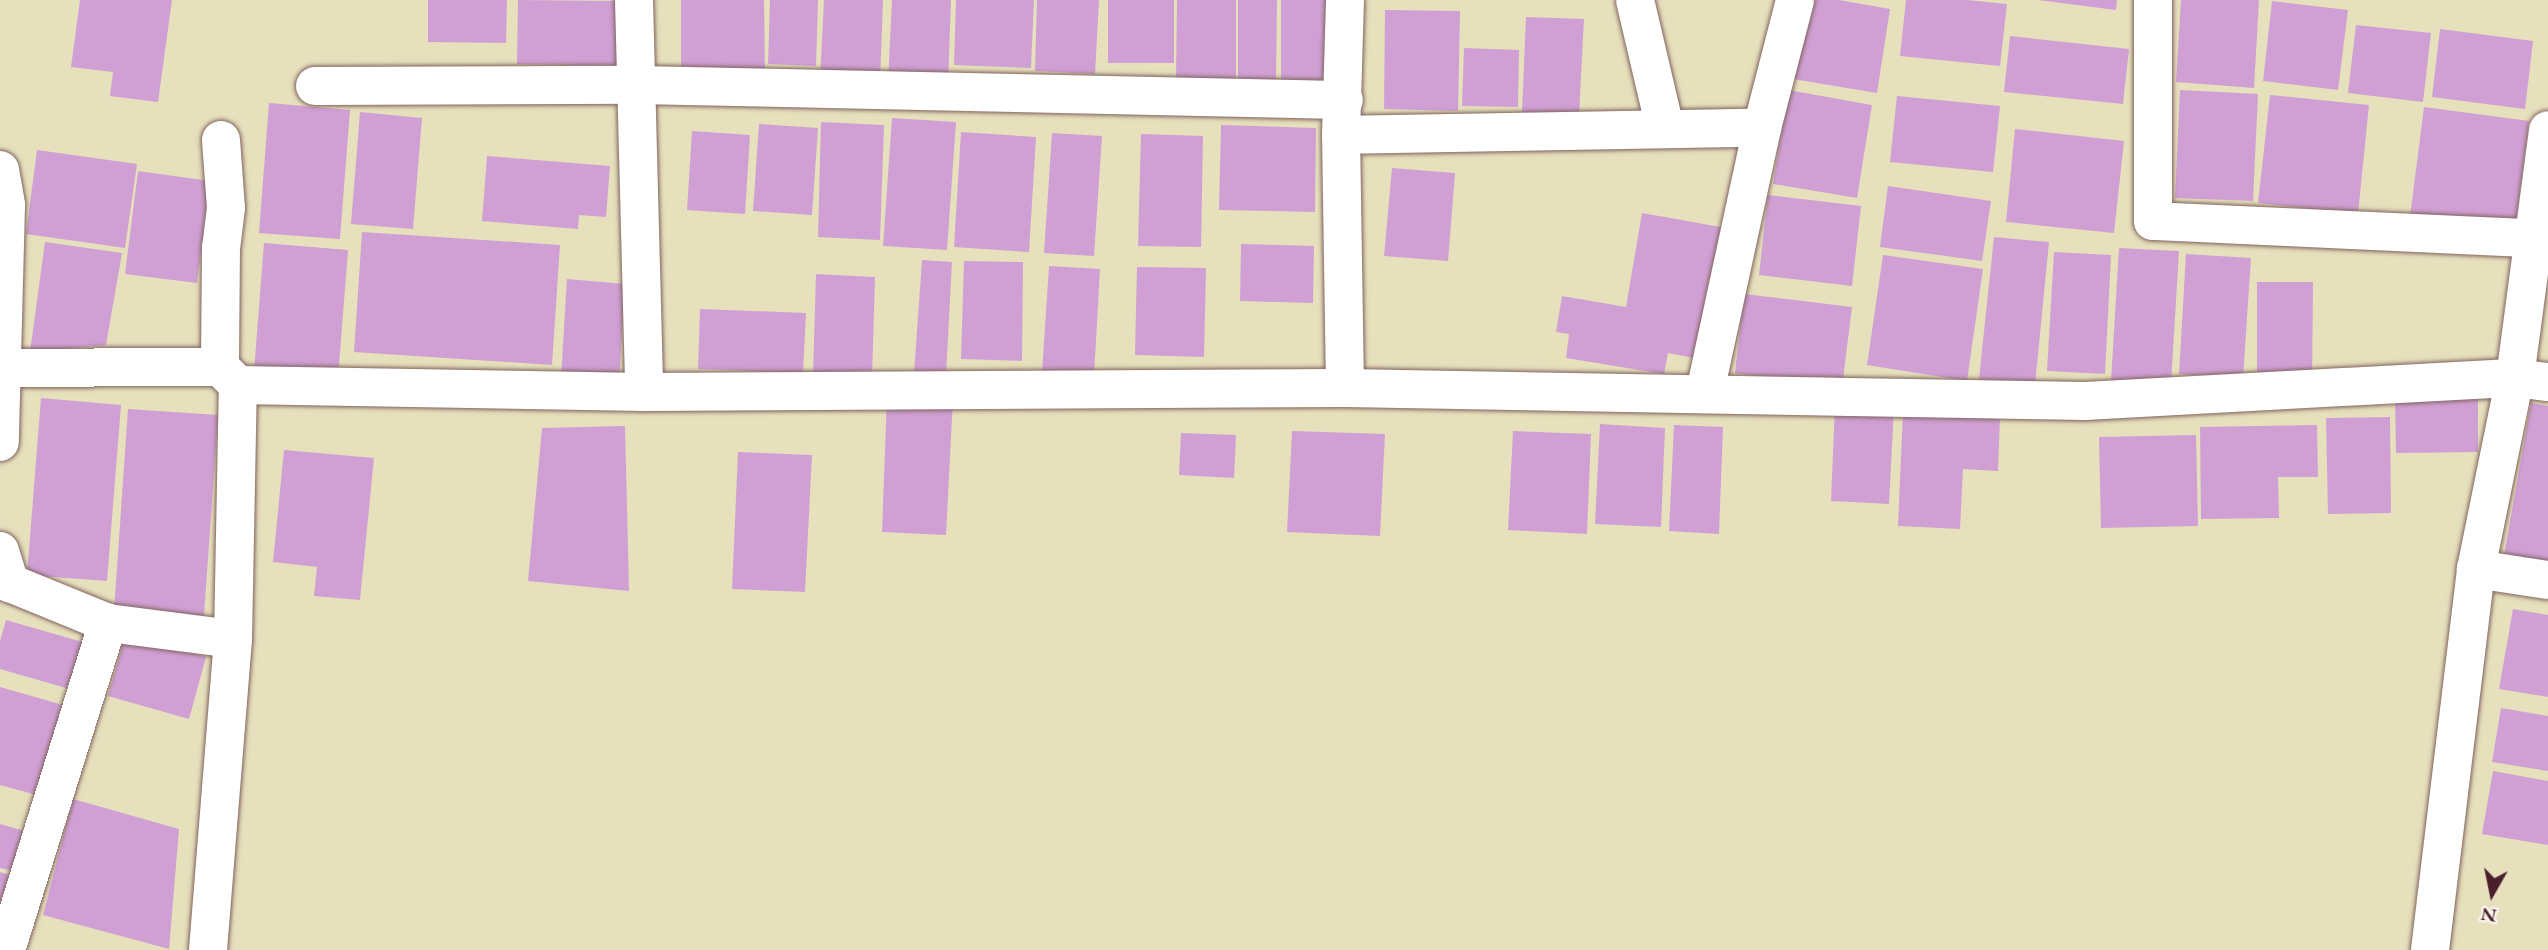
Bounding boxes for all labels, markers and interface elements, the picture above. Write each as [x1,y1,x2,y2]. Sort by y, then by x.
north arrow [2457,859,2527,929]
text: N [2479,902,2498,929]

